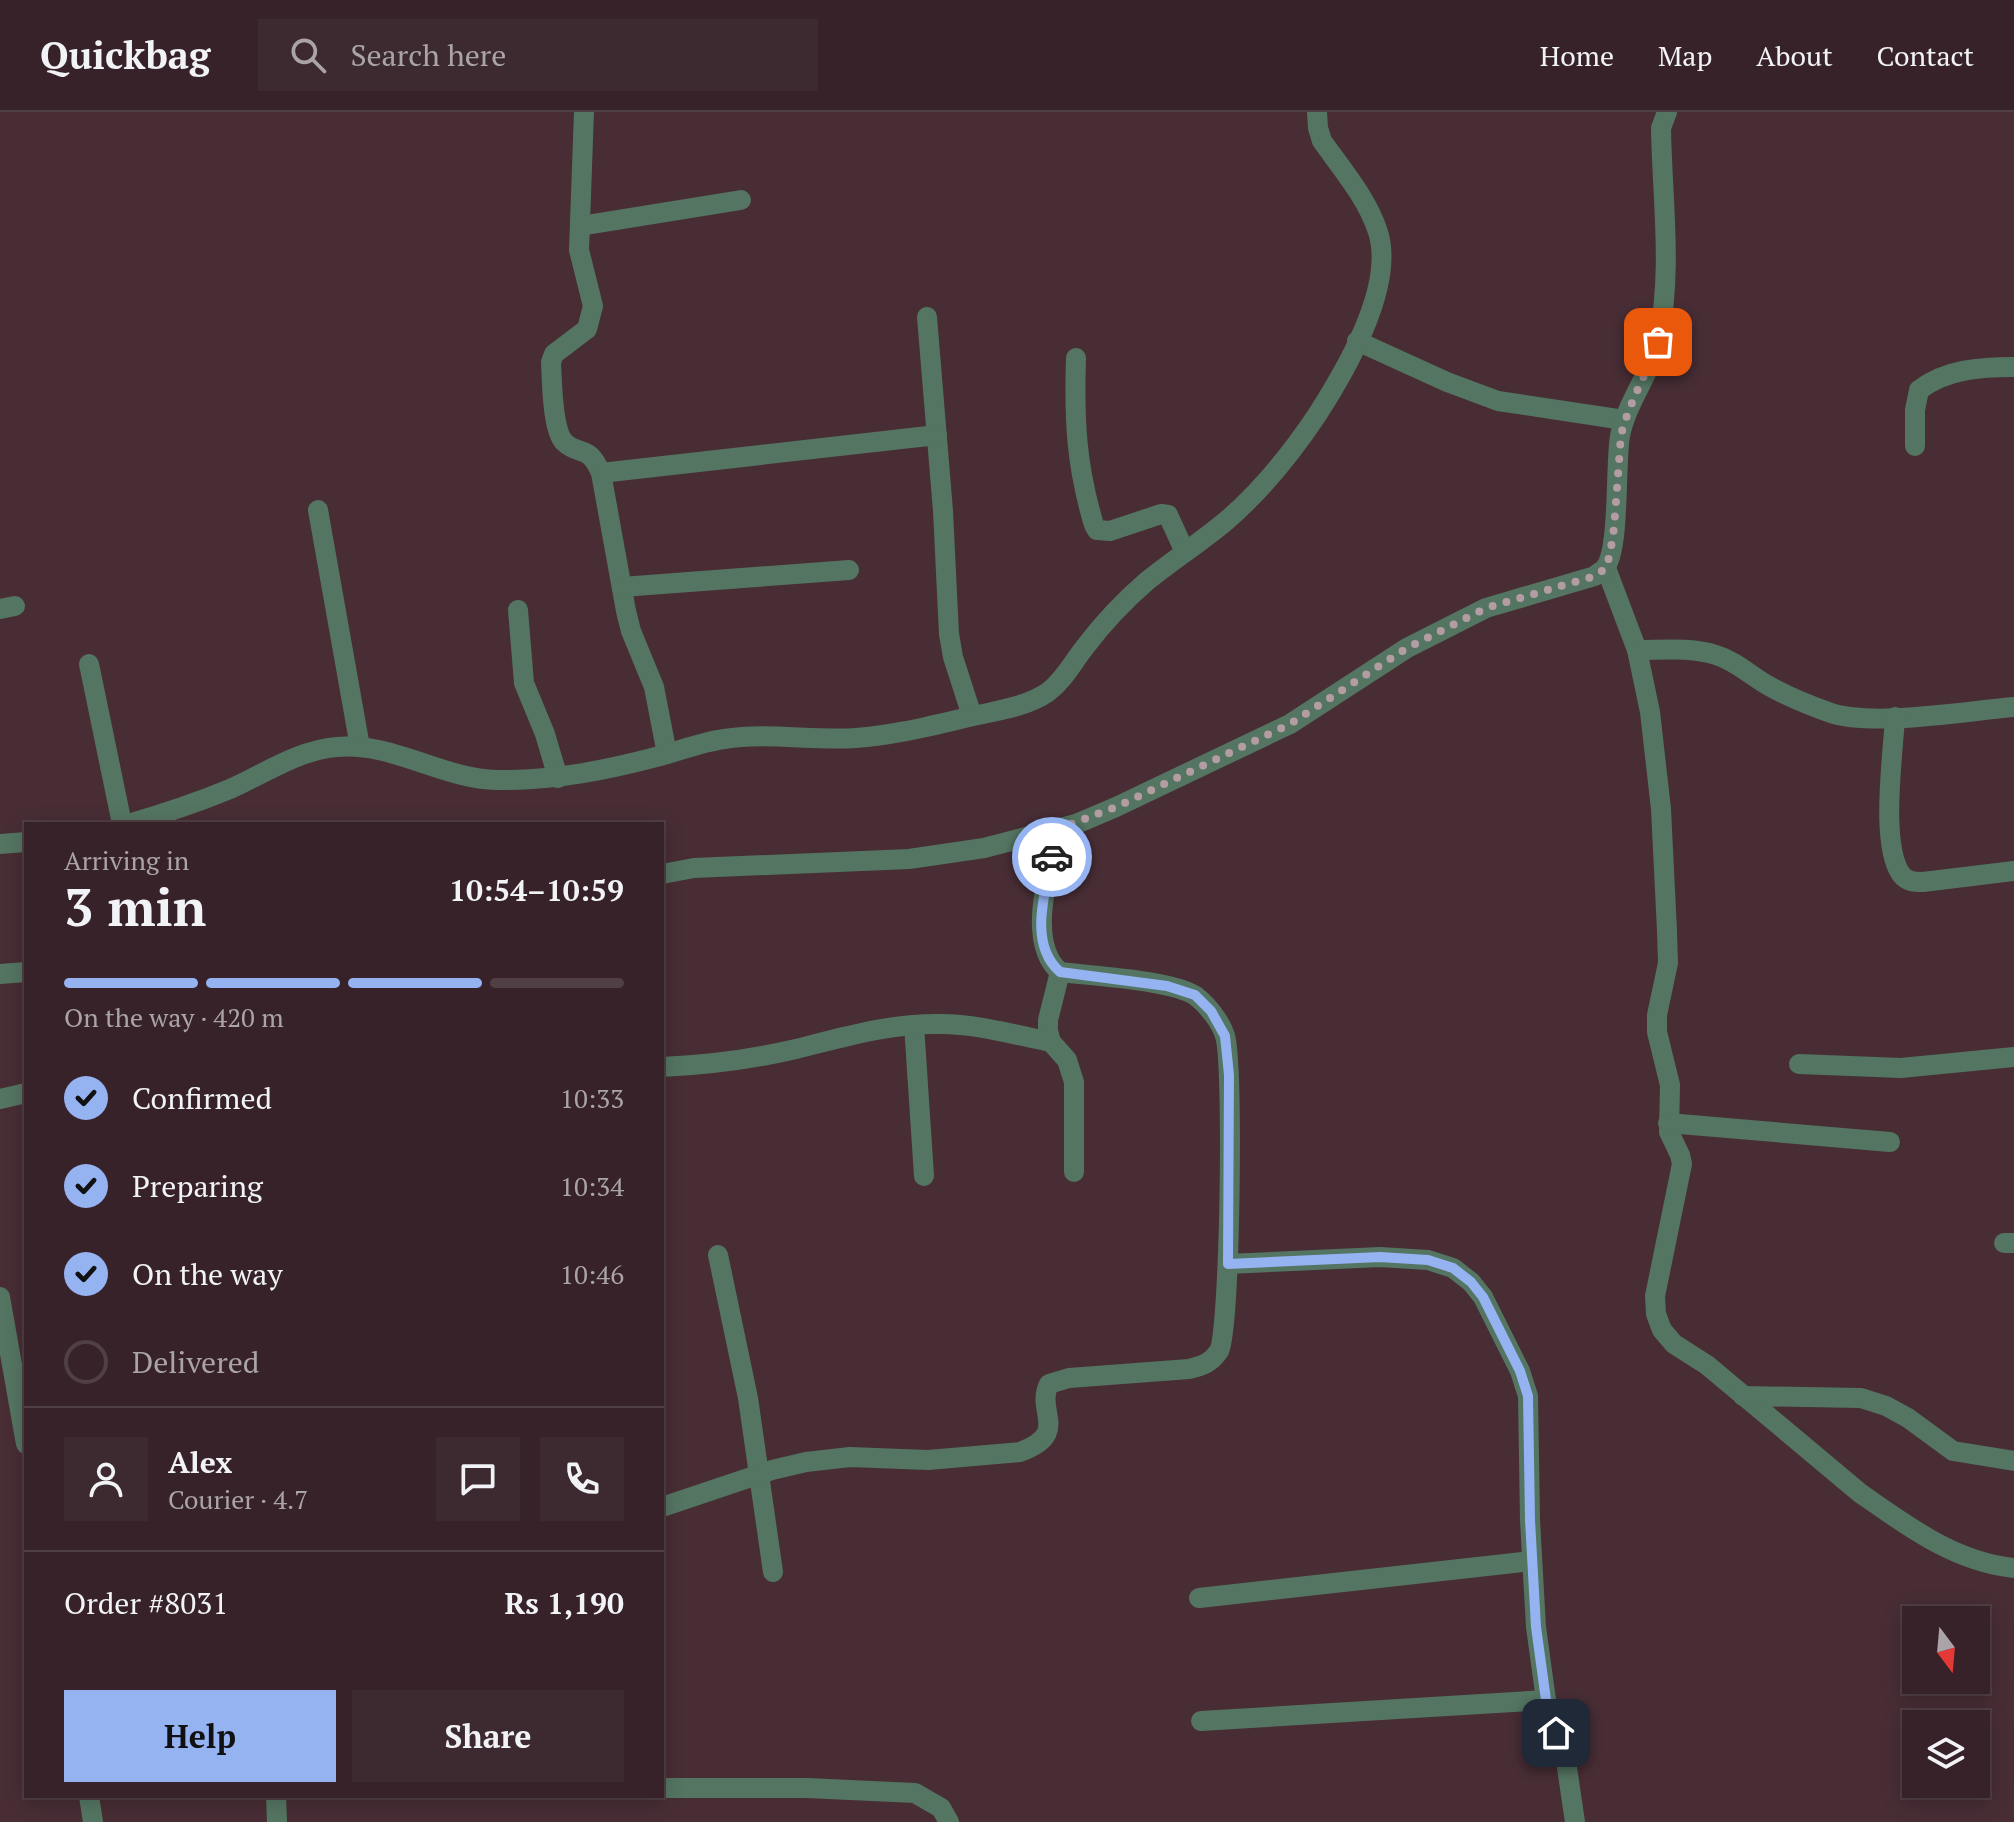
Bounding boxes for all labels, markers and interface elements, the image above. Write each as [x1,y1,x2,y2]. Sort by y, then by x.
search box [258,19,818,91]
text: Quickbag [40,30,210,80]
icon: search [286,33,330,77]
text: Search here [350,35,506,75]
text: Home [1540,37,1614,74]
text: Map [1658,37,1712,74]
text: About [1756,37,1833,74]
text: Contact [1877,37,1974,74]
pin [1624,308,1692,376]
icon: bag [1636,320,1680,364]
courier [1012,817,1092,897]
icon: car [1030,835,1074,879]
text: Arriving in [64,843,189,877]
text: 10:54–10:59 [449,870,624,910]
text: 3 min [64,872,206,941]
text: On the way · 420 m [64,1000,284,1034]
icon: check [64,1076,108,1120]
text: Confirmed [132,1078,272,1118]
text: 10:33 [560,1081,624,1115]
icon: check [64,1164,108,1208]
text: Preparing [132,1166,263,1206]
text: 10:34 [560,1169,624,1203]
icon: check [64,1252,108,1296]
text: On the way [132,1254,283,1294]
text: 10:46 [560,1257,624,1291]
text: Delivered [132,1342,259,1382]
button: person [64,1437,148,1521]
button: chat [436,1437,520,1521]
button: phone [540,1437,624,1521]
text: Alex [168,1442,232,1482]
text: Courier · 4.7 [168,1482,308,1516]
text: Order #8031 [64,1583,228,1623]
text: Rs 1,190 [504,1583,624,1623]
north arrow [1902,1606,1990,1694]
map controls [1902,1606,1990,1798]
button: Help [64,1690,336,1782]
button: Share [352,1690,624,1782]
pin [1522,1699,1590,1767]
button: layers [1902,1710,1990,1798]
icon: home [1534,1711,1578,1755]

